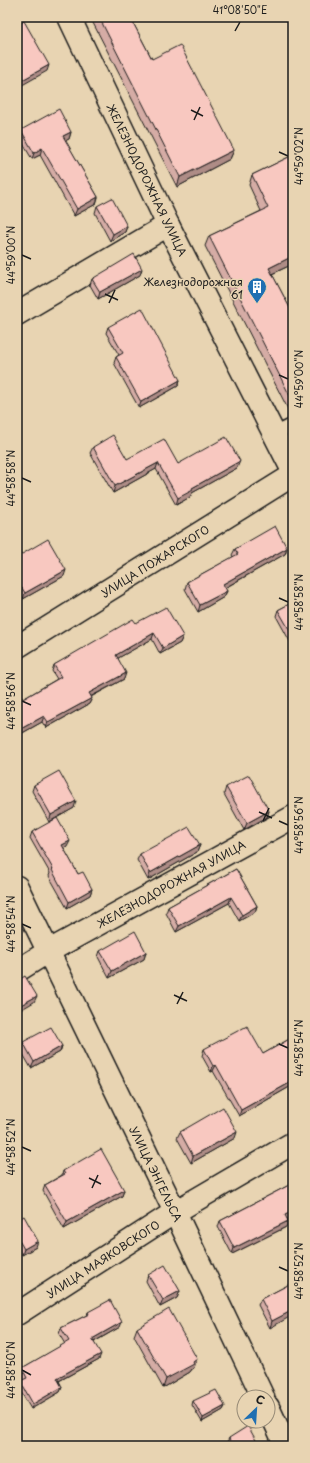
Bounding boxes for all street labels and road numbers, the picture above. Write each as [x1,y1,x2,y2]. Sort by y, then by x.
street label: ЖЕЛЕЗНОДОРОЖНАЯ УЛИЦА [103,101,192,260]
street label: УЛИЦА ПОЖАРСКОГО [98,521,212,601]
street label: ЖЕЛЕЗНОДОРОЖНАЯ УЛИЦА [93,836,249,932]
street label: УЛИЦА ЭНГЕЛЬСА [125,1123,187,1225]
street label: УЛИЦА МАЯКОВСКОГО [43,1216,163,1302]

